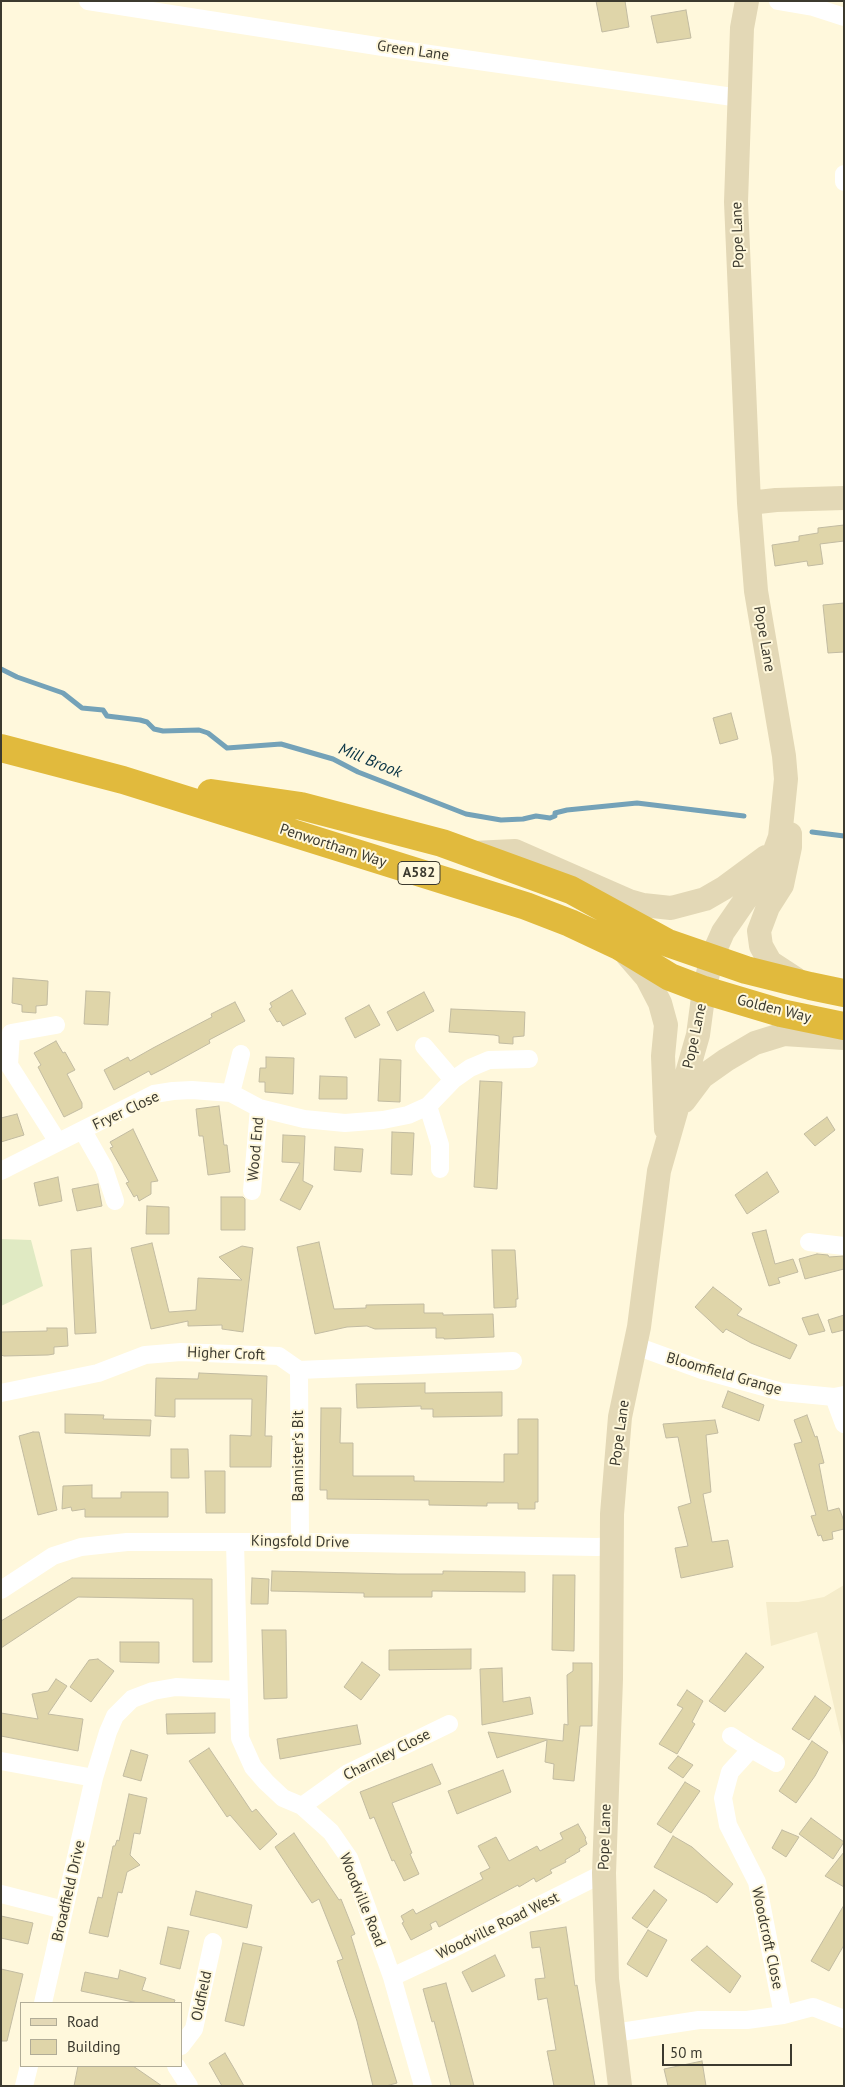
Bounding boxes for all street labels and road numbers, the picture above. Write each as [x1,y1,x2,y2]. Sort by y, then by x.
street label: Green Lane [376,37,450,65]
street label: Pope Lane [728,202,748,268]
street label: Pope Lane [749,605,779,673]
street label: Penwortham Way [277,820,389,872]
road number: A582 [398,861,440,884]
street label: Golden Way [735,991,813,1027]
street label: Pope Lane [679,1002,711,1070]
street label: Fryer Close [90,1088,162,1134]
street label: Wood End [244,1116,268,1182]
street label: Higher Croft [187,1344,265,1364]
street label: Bloomfield Grange [664,1349,784,1399]
street label: Pope Lane [606,1399,634,1467]
street label: Bannister's Bit [290,1410,308,1502]
street label: Kingsfold Drive [251,1532,349,1552]
street label: Charnley Close [341,1725,433,1785]
street label: Pope Lane [595,1804,615,1870]
street label: Broadfield Drive [49,1839,89,1943]
street label: Woodville Road [335,1851,389,1949]
street label: Woodcroft Close [747,1885,787,1991]
street label: Woodville Road West [434,1889,562,1963]
street label: Oldfield [188,1969,216,2023]

